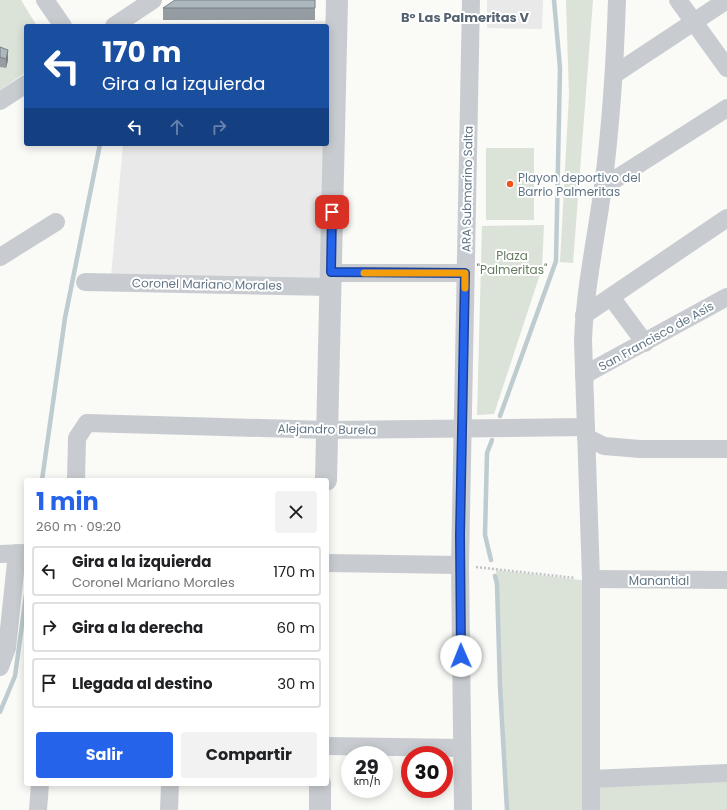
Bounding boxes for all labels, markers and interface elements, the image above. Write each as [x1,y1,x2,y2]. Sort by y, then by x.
district label: B° Las Palmeritas V [401,8,529,27]
text: 170 m [102,33,181,72]
icon: left [36,40,88,92]
text: Gira a la izquierda [102,71,265,96]
icon: left [124,116,146,138]
icon: ahead [166,116,188,138]
icon: right [208,116,230,138]
street label: ARA Submarino Salta [457,126,477,252]
place label: Playon deportivo del Barrio Palmeritas [518,169,641,200]
marker: Playon deportivo del Barrio Palmeritas [505,179,515,189]
pin [315,195,349,229]
icon: arrive [321,201,343,223]
park label: Plaza "Palmeritas" [477,247,548,278]
street label: Coronel Mariano Morales [132,274,282,294]
street label: San Francisco de Asís [595,297,717,375]
street label: Alejandro Burela [277,420,377,438]
text: 1 min [36,485,99,518]
button: close [275,491,317,533]
text: 260 m · 09:20 [36,517,121,536]
text: Gira a la izquierda [72,551,211,572]
icon: left [38,560,60,582]
text: 170 m [273,561,315,582]
street label: Manantial [629,572,689,589]
text: Coronel Mariano Morales [72,573,235,592]
icon: right [38,616,60,638]
text: Gira a la derecha [72,617,203,638]
text: 60 m [277,617,315,638]
position arrow [440,635,482,677]
icon: arrive [38,672,60,694]
text: Llegada al destino [72,673,213,694]
text: 30 m [277,673,315,694]
button: Salir [36,732,173,778]
button: Compartir [181,732,317,778]
speed limit sign: 30 [401,746,453,798]
text: 29 [355,753,379,781]
text: km/h [354,774,380,789]

